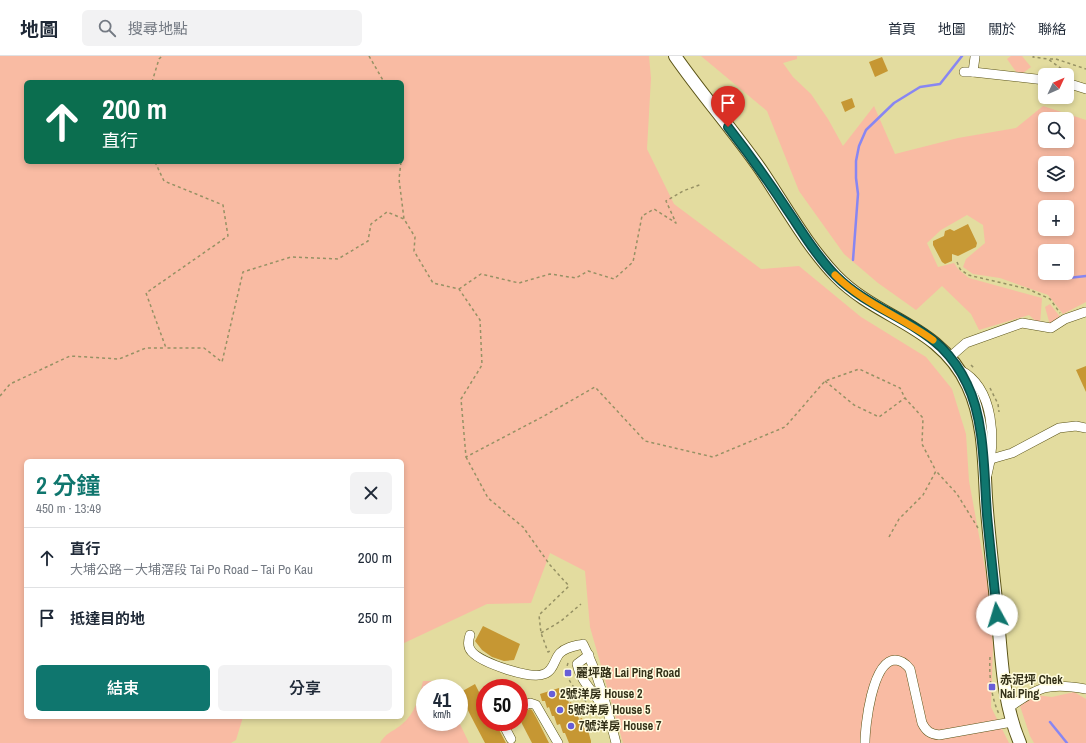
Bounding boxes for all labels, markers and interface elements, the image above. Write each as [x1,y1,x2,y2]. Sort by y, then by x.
search box [82,10,362,46]
text: 地圖 [20,16,58,42]
icon: search [96,17,118,39]
text: 搜尋地點 [128,18,188,39]
text: 首頁 [888,20,916,38]
text: 地圖 [938,20,966,38]
text: 關於 [988,20,1016,38]
text: 聯絡 [1038,20,1066,38]
north arrow [1038,68,1074,104]
map controls [1038,68,1074,280]
pin [711,86,745,127]
text: 200 m [102,90,167,128]
icon: arrive [717,92,739,114]
icon: ahead [36,96,88,148]
button: search [1038,112,1074,148]
text: 直行 [102,128,138,153]
button: layers [1038,156,1074,192]
button: + [1038,200,1074,236]
button: − [1038,244,1074,280]
text: 2 分鐘 [36,469,100,501]
button: close [350,472,392,514]
text: 450 m · 13:49 [36,500,101,517]
text: 直行 [70,538,100,559]
icon: ahead [36,547,58,569]
text: 200 m [358,547,392,568]
text: 大埔公路－大埔滘段 Tai Po Road – Tai Po Kau [70,561,313,578]
position arrow [976,594,1018,636]
icon: arrive [36,607,58,629]
text: 250 m [358,607,392,628]
text: 抵達目的地 [70,608,145,629]
button: 結束 [36,665,210,711]
button: 分享 [218,665,392,711]
place label: 麗坪路 Lai Ping Road [576,665,680,681]
marker: 麗坪路 Lai Ping Road [563,668,573,678]
place label: 赤泥坪 Chek Nai Ping [1000,672,1063,702]
speed limit sign: 50 [476,679,528,731]
marker: 赤泥坪 Chek Nai Ping [987,682,997,692]
text: 41 [433,686,451,713]
place label: 2號洋房 House 2 [560,686,643,702]
marker: 2號洋房 House 2 [547,689,557,699]
place label: 5號洋房 House 5 [568,702,651,718]
marker: 5號洋房 House 5 [555,705,565,715]
text: km/h [433,708,451,721]
place label: 7號洋房 House 7 [579,718,662,734]
marker: 7號洋房 House 7 [566,721,576,731]

